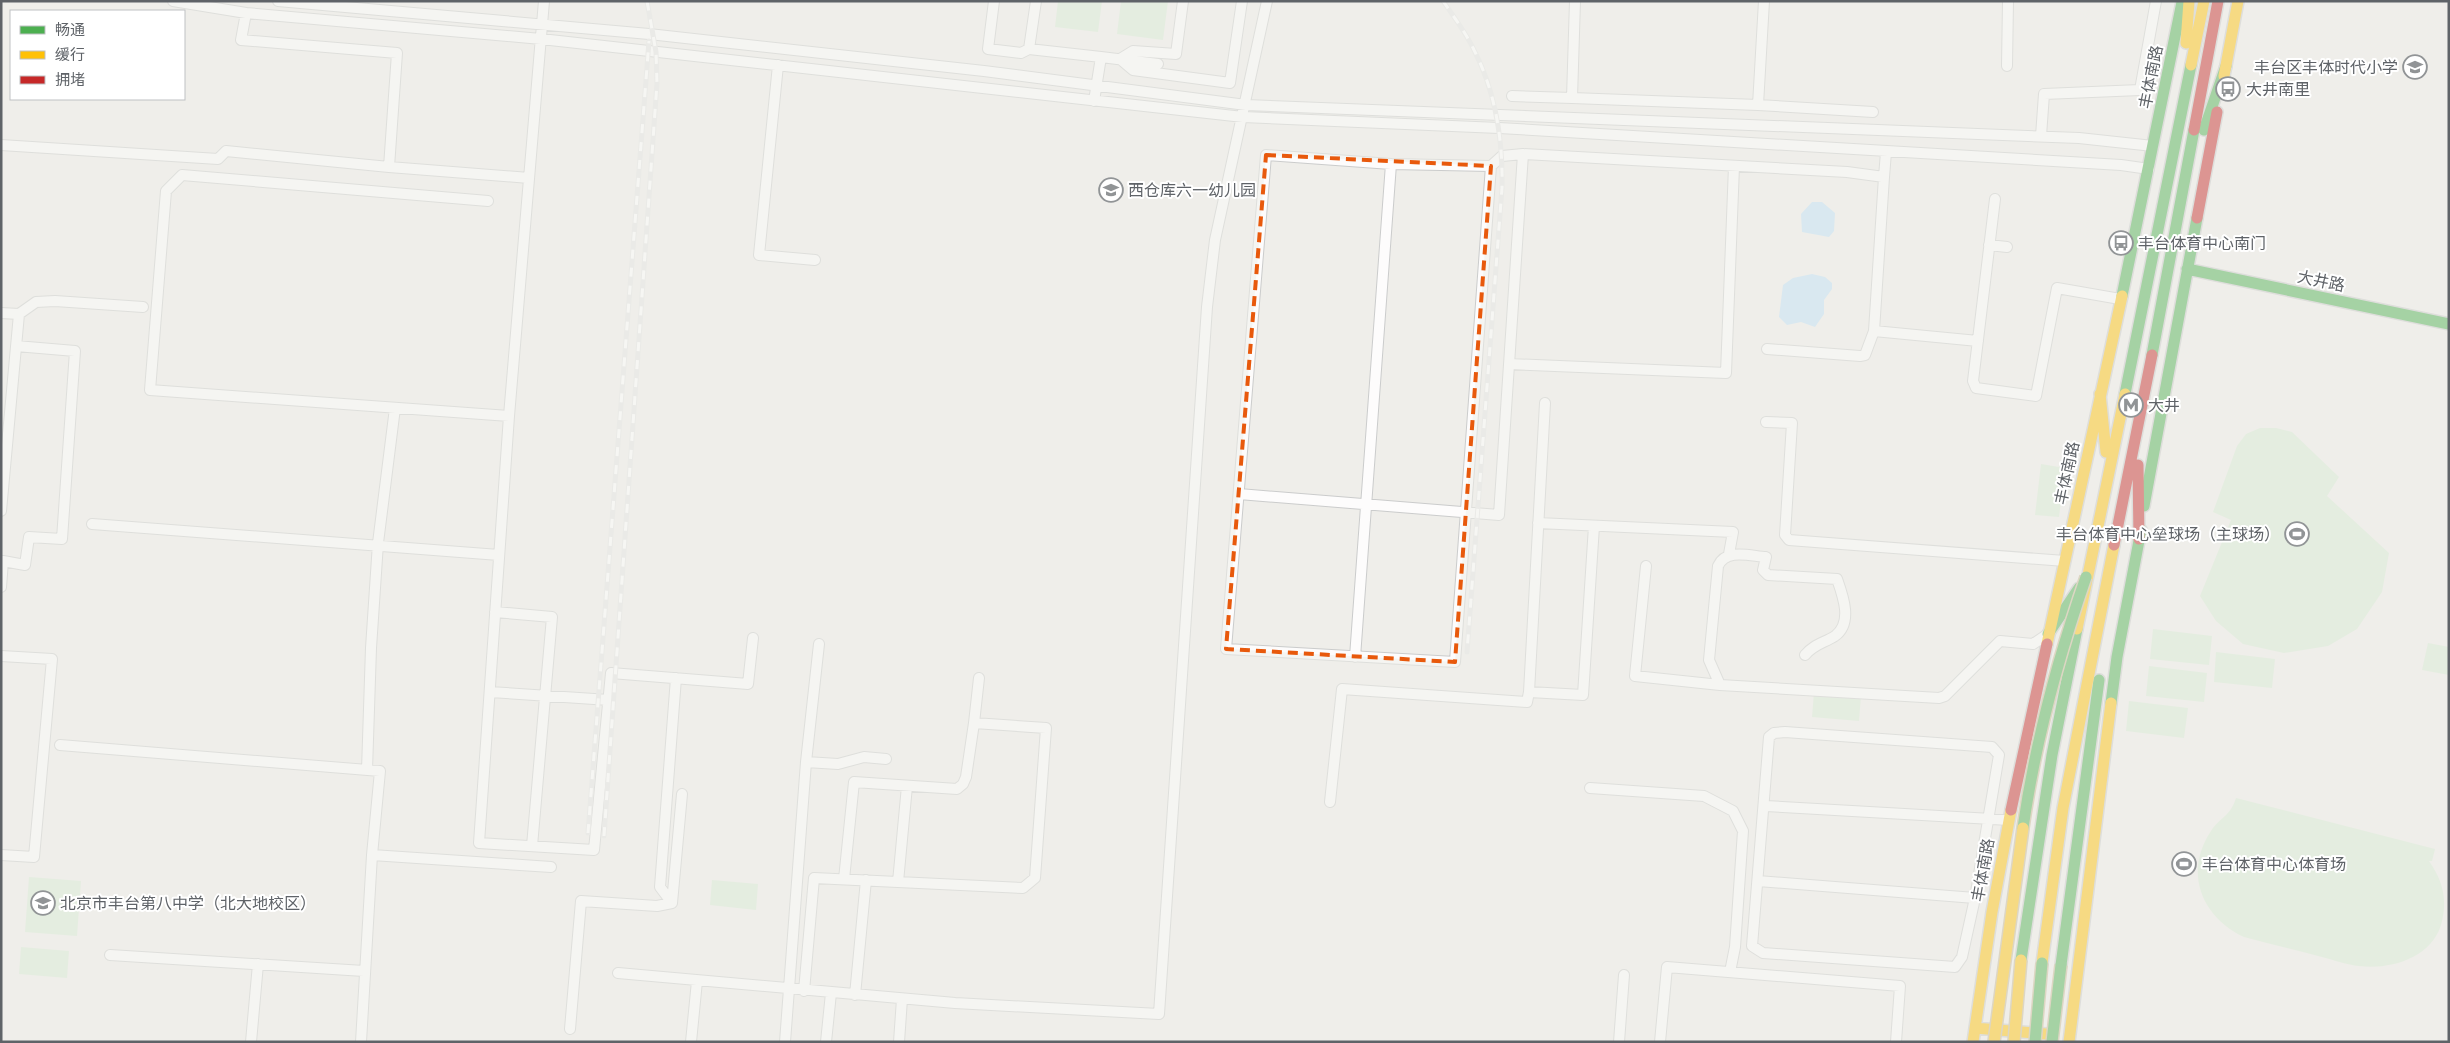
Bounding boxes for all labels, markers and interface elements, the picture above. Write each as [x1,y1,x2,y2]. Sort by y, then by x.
legend [10,10,185,100]
text: 畅通 [55,21,85,38]
street label: 丰体南路 [2136,44,2166,110]
text: 缓行 [55,46,85,63]
school or university icon: 丰台区丰体时代小学 [2402,54,2428,80]
place label: 丰台区丰体时代小学 [2254,58,2398,77]
text: 拥堵 [55,71,85,88]
bus stop icon: 大井南里 [2215,76,2241,102]
place label: 大井南里 [2246,80,2310,99]
school or university icon: 西仓库六一幼儿园 [1098,177,1124,203]
place label: 西仓库六一幼儿园 [1128,181,1256,200]
bus stop icon: 丰台体育中心南门 [2108,230,2134,256]
place label: 丰台体育中心南门 [2138,234,2266,253]
street label: 大井路 [2296,267,2346,295]
metro station icon: 大井 [2118,392,2144,418]
place label: 大井 [2148,396,2180,415]
street label: 丰体南路 [2051,440,2083,506]
sports icon: 丰台体育中心垒球场（主球场） [2284,521,2310,547]
place label: 丰台体育中心垒球场（主球场） [2056,525,2280,544]
street label: 丰体南路 [1968,837,1998,903]
sports icon: 丰台体育中心体育场 [2171,851,2197,877]
place label: 丰台体育中心体育场 [2202,855,2346,874]
school or university icon: 北京市丰台第八中学（北大地校区） [30,890,56,916]
place label: 北京市丰台第八中学（北大地校区） [60,894,316,913]

